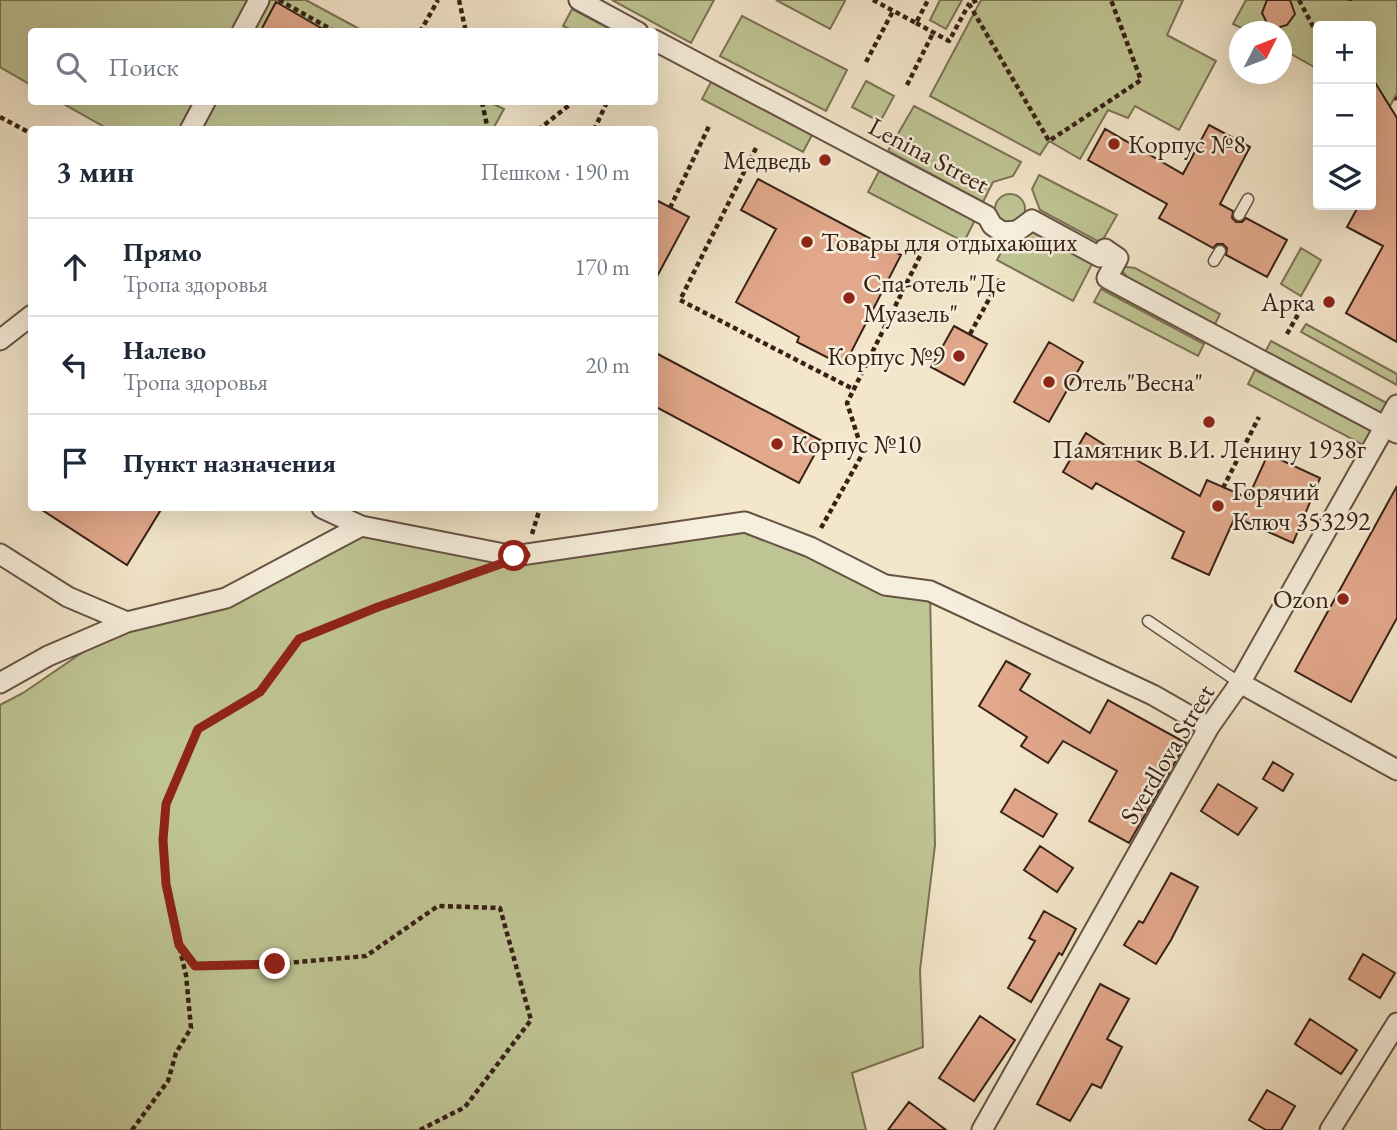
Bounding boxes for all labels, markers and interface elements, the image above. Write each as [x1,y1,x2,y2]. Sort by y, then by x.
north arrow [1229,21,1292,84]
map controls [1313,21,1376,210]
button: + [1313,21,1376,84]
search box [28,28,658,105]
icon: search [52,48,90,86]
text: Поиск [108,50,179,84]
button: − [1313,84,1376,147]
street label: Lenina Street [863,109,995,201]
place label: Корпус №8 [1128,127,1246,161]
marker: Корпус №8 [1106,136,1122,152]
place label: Медведь [723,143,811,177]
button: layers [1313,147,1376,210]
text: 3 мин [56,152,134,191]
marker: Медведь [817,152,833,168]
text: Пешком · 190 m [481,157,630,187]
place label: Товары для отдыхающих [821,225,1078,259]
marker: Товары для отдыхающих [799,234,815,250]
text: Прямо [123,235,202,269]
icon: ahead [56,248,94,286]
text: 170 m [574,252,630,282]
place label: Спа-отель"Де Муазель" [863,266,1006,330]
text: Тропа здоровья [123,269,268,299]
place label: Арка [1260,285,1316,319]
marker: Спа-отель"Де Муазель" [841,290,857,306]
marker: Арка [1321,294,1337,310]
text: Налево [123,333,206,367]
place label: Корпус №9 [827,339,946,373]
icon: left [56,346,94,384]
marker: Корпус №9 [951,348,967,364]
text: 20 m [585,350,630,380]
place label: Отель"Весна" [1063,365,1203,399]
text: Тропа здоровья [123,367,268,397]
marker: Отель"Весна" [1041,374,1057,390]
marker: Памятник В.И. Ленину 1938г [1201,414,1217,430]
place label: Корпус №10 [791,427,921,461]
place label: Памятник В.И. Ленину 1938г [1052,432,1366,466]
marker: Корпус №10 [769,436,785,452]
icon: arrive [56,444,94,482]
text: Пункт назначения [123,446,336,480]
place label: Горячий Ключ 353292 [1232,474,1371,538]
marker: Горячий Ключ 353292 [1210,498,1226,514]
route start [498,540,529,571]
place label: Ozon [1273,582,1329,616]
marker: Ozon [1335,591,1351,607]
street label: Sverdlova Street [1112,678,1222,830]
route end [259,948,290,979]

